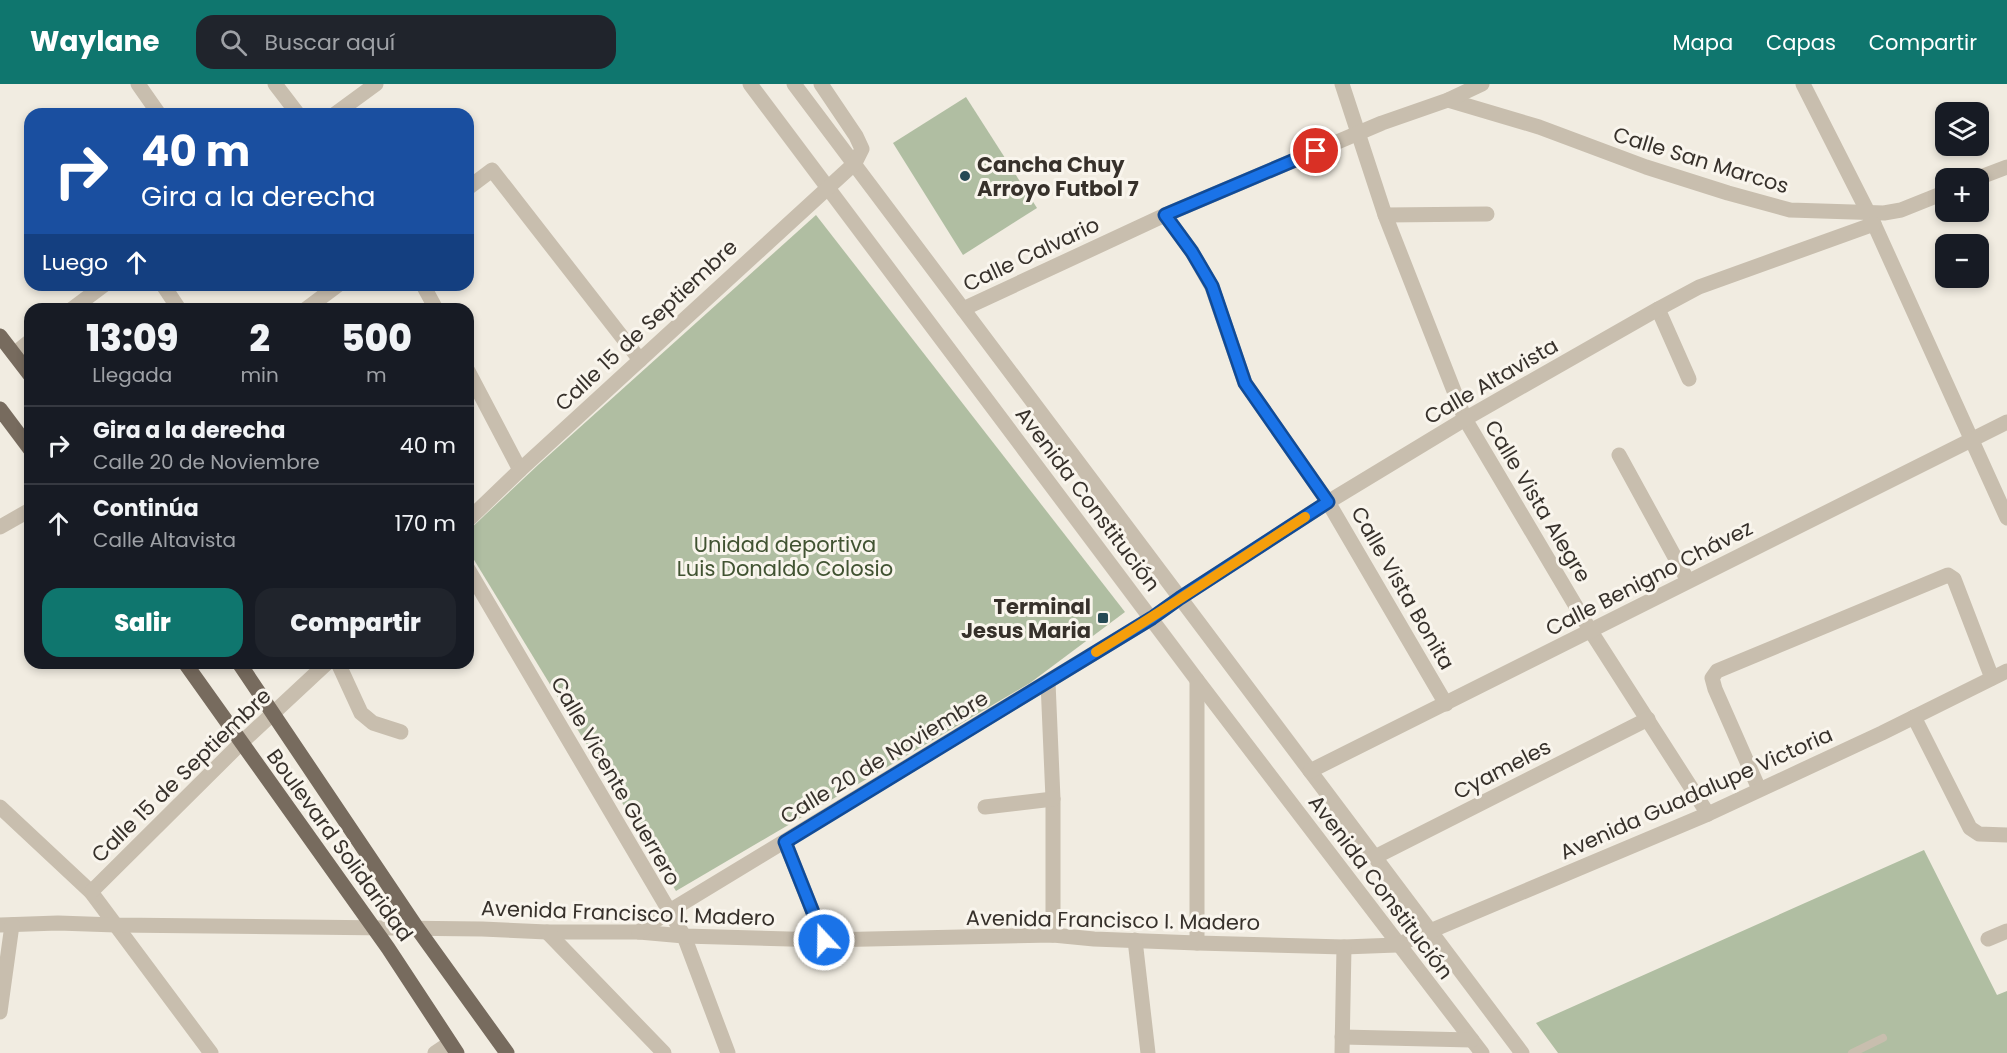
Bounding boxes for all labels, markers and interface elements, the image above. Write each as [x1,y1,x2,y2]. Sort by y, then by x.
search box [196,15,616,69]
text: Waylane [30,22,160,61]
icon: search [217,26,250,59]
text: Buscar aquí [265,27,395,58]
text: Mapa [1672,28,1733,57]
text: Capas [1766,28,1836,57]
text: Compartir [1869,28,1977,57]
map controls [1935,102,1989,288]
button: layers [1935,102,1989,156]
street label: Calle San Marcos [1610,119,1792,201]
text: 40 m [141,122,250,181]
pin [1290,125,1341,176]
icon: right [42,132,120,210]
icon: arrive [1299,134,1332,167]
place label: Cancha Chuy Arroyo Futbol 7 [977,150,1139,203]
button: + [1935,168,1989,222]
marker: Cancha Chuy Arroyo Futbol 7 [958,169,972,183]
text: Gira a la derecha [141,178,375,215]
street label: Calle Calvario [958,210,1104,298]
street label: Calle 15 de Septiembre [548,233,744,417]
button: − [1935,234,1989,288]
icon: ahead [120,246,153,279]
text: Luego [42,247,108,278]
text: 13:09 [86,313,178,364]
text: 2 [249,313,270,364]
text: 500 [341,313,412,364]
street label: Calle Altavista [1419,331,1563,431]
text: Llegada [92,361,172,389]
text: min [240,361,279,389]
text: m [366,361,387,389]
street label: Avenida Constitución [1009,401,1167,597]
street label: Calle Vista Alegre [1478,414,1598,588]
text: Gira a la derecha [93,415,286,446]
icon: right [42,429,75,462]
text: 40 m [400,430,456,461]
text: Calle 20 de Noviembre [93,448,320,476]
text: Continúa [93,493,199,524]
street label: Calle Vista Bonita [1344,501,1462,675]
icon: ahead [42,507,75,540]
text: 170 m [395,508,456,539]
street label: Calle Benigno Chávez [1541,513,1757,643]
text: Calle Altavista [93,526,236,554]
park label: Unidad deportiva Luis Donaldo Colosio [677,530,893,583]
button: Salir [42,588,243,657]
button: Compartir [255,588,456,657]
place label: Terminal Jesus Maria [961,592,1091,645]
marker: Terminal Jesus Maria [1096,611,1110,625]
street label: Calle Vicente Guerrero [544,671,688,891]
street label: Calle 15 de Septiembre [85,681,277,869]
street label: Calle 20 de Noviembre [775,683,993,831]
street label: Avenida Guadalupe Victoria [1555,720,1837,866]
street label: Cyameles [1448,732,1556,806]
street label: Boulevard Solidaridad [260,743,420,947]
street label: Avenida Constitución [1302,789,1460,985]
street label: Avenida Francisco I. Madero [480,893,776,933]
street label: Avenida Francisco I. Madero [966,903,1260,937]
position arrow [792,908,856,972]

